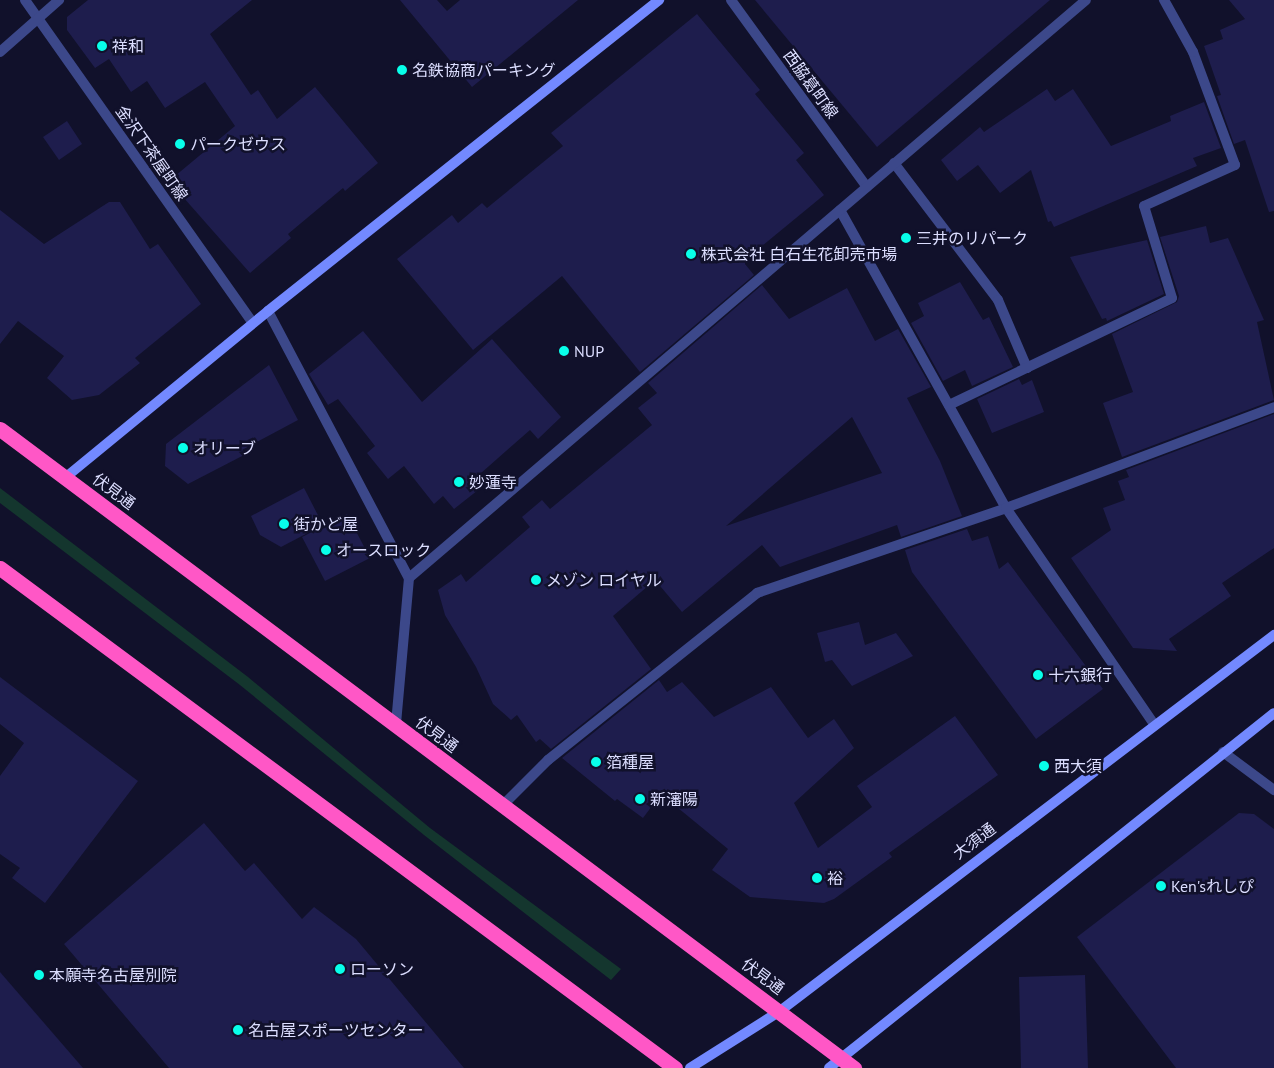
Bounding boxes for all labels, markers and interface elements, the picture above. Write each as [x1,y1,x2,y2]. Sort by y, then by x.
place label: 祥和 [112,36,144,56]
marker: 祥和 [96,40,108,52]
street label: 西脇葛町線 [780,46,842,122]
place label: 名鉄協商パーキング [412,60,556,80]
marker: 名鉄協商パーキング [396,64,408,76]
street label: 金沢下茶屋町線 [112,102,192,204]
place label: パークゼウス [190,134,286,154]
marker: パークゼウス [174,138,186,150]
place label: 三井のリパーク [916,228,1028,248]
marker: 三井のリパーク [900,232,912,244]
place label: 株式会社 白石生花卸売市場 [701,244,897,264]
marker: 株式会社 白石生花卸売市場 [685,248,697,260]
place label: NUP [574,341,604,361]
marker: NUP [558,345,570,357]
place label: オリーブ [193,438,257,458]
marker: オリーブ [177,442,189,454]
street label: 伏見通 [89,469,139,513]
place label: 妙蓮寺 [469,472,517,492]
marker: 妙蓮寺 [453,476,465,488]
place label: 街かど屋 [294,514,358,534]
marker: 街かど屋 [278,518,290,530]
place label: オースロック [336,540,432,560]
marker: オースロック [320,544,332,556]
place label: メゾン ロイヤル [546,570,662,590]
marker: メゾン ロイヤル [530,574,542,586]
place label: 十六銀行 [1048,665,1112,685]
marker: 十六銀行 [1032,669,1044,681]
street label: 伏見通 [412,712,462,756]
place label: 箔種屋 [606,752,654,772]
marker: 箔種屋 [590,756,602,768]
place label: 西大須 [1054,756,1102,776]
marker: 西大須 [1038,760,1050,772]
place label: 新瀋陽 [650,789,698,809]
marker: 新瀋陽 [634,793,646,805]
street label: 大須通 [949,819,999,863]
place label: 裕 [827,868,843,888]
marker: 裕 [811,872,823,884]
place label: Ken'sれしぴ [1171,876,1254,896]
marker: Ken'sれしぴ [1155,880,1167,892]
street label: 伏見通 [738,954,788,998]
place label: ローソン [350,959,414,979]
marker: ローソン [334,963,346,975]
place label: 本願寺名古屋別院 [49,965,177,985]
marker: 本願寺名古屋別院 [33,969,45,981]
place label: 名古屋スポーツセンター [248,1020,424,1040]
marker: 名古屋スポーツセンター [232,1024,244,1036]

